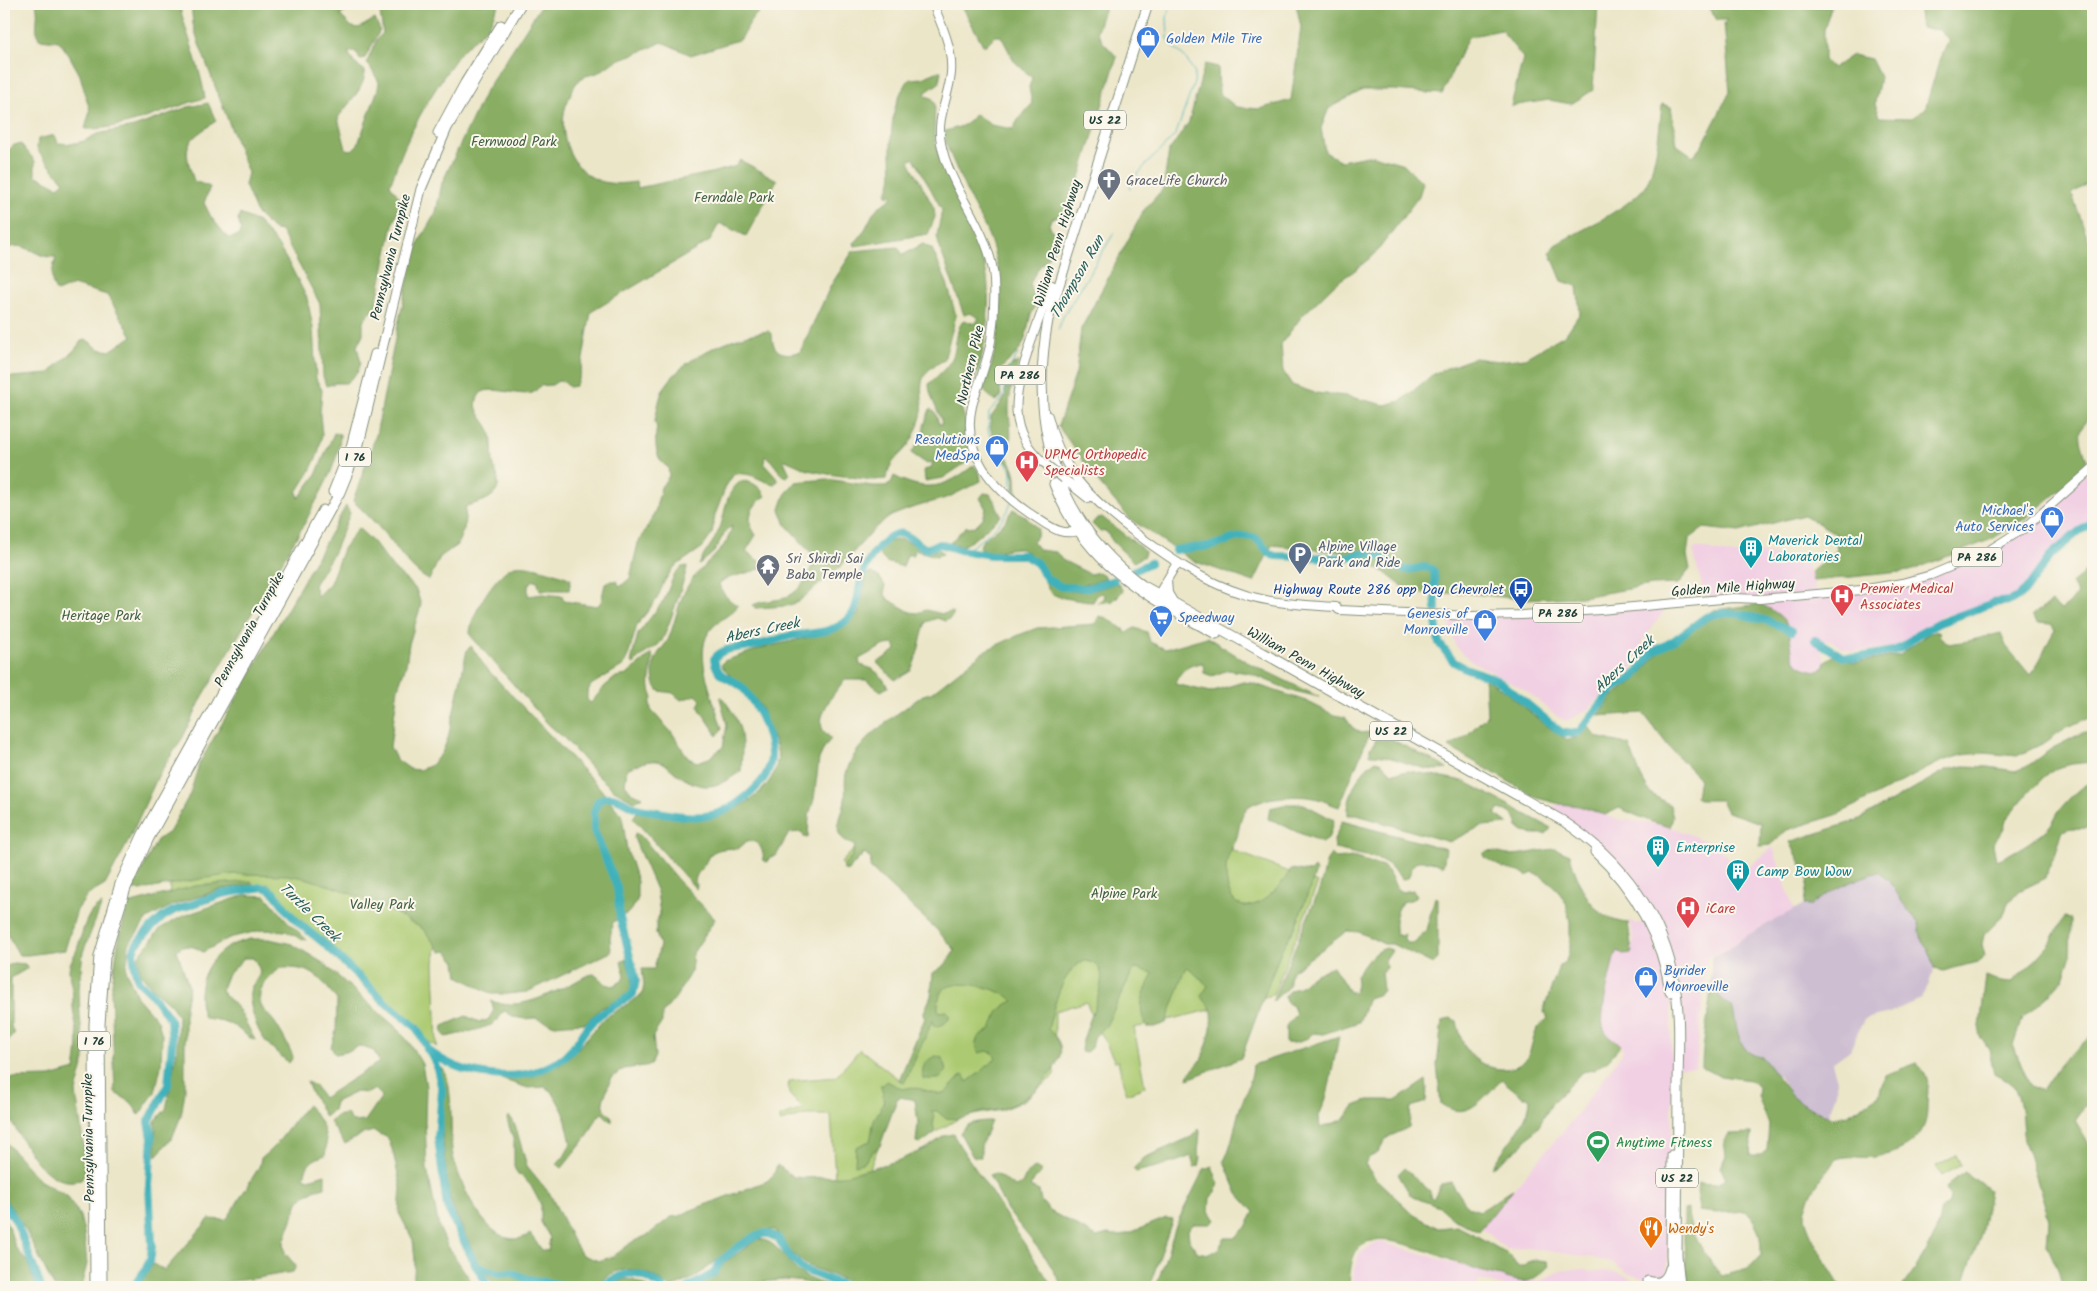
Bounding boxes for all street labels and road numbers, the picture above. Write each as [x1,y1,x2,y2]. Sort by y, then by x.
road number: US 22 [1084,110,1126,130]
street label: William Penn Highway [1028,177,1088,309]
street label: Pennsylvania Turnpike [365,191,417,323]
street label: Northern Pike [951,323,991,407]
road number: PA 286 [995,366,1045,384]
road number: I 76 [339,448,371,467]
road number: PA 286 [1952,548,2002,566]
street label: Pennsylvania Turnpike [209,567,291,691]
street label: Golden Mile Highway [1671,573,1796,603]
road number: PA 286 [1533,604,1583,622]
street label: William Penn Highway [1243,621,1369,705]
road number: US 22 [1370,721,1412,740]
road number: I 76 [78,1032,110,1050]
street label: Pennsylvania Turnpike [77,1072,101,1203]
road number: US 22 [1656,1168,1698,1188]

